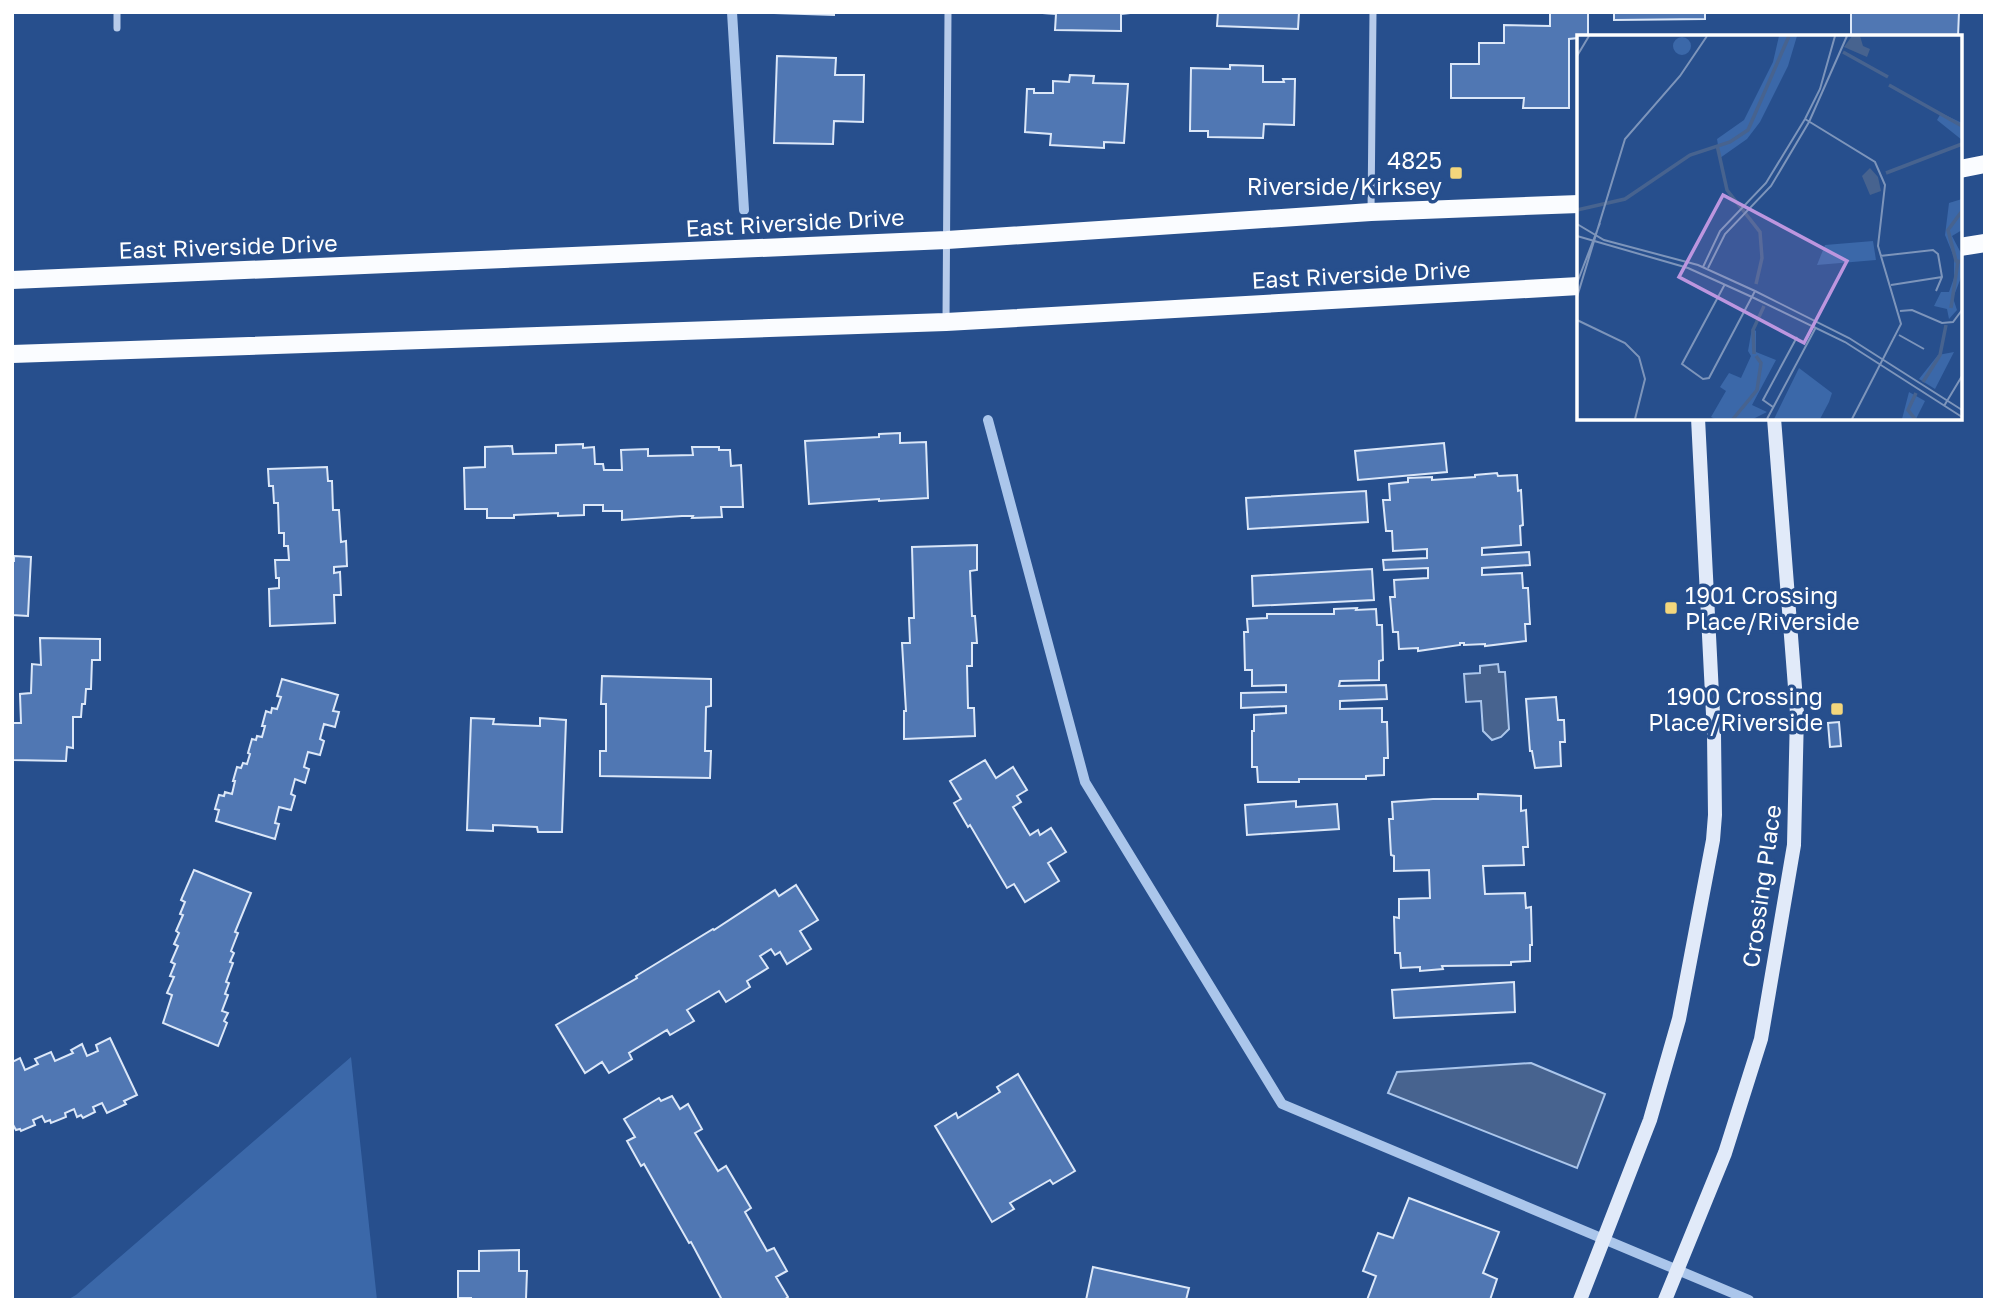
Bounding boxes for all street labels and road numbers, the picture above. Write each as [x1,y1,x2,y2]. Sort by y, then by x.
street label: East Riverside Drive [685,202,905,242]
street label: East Riverside Drive [118,228,338,264]
street label: East Riverside Drive [1251,254,1471,294]
street label: Crossing Place [1736,803,1786,969]

